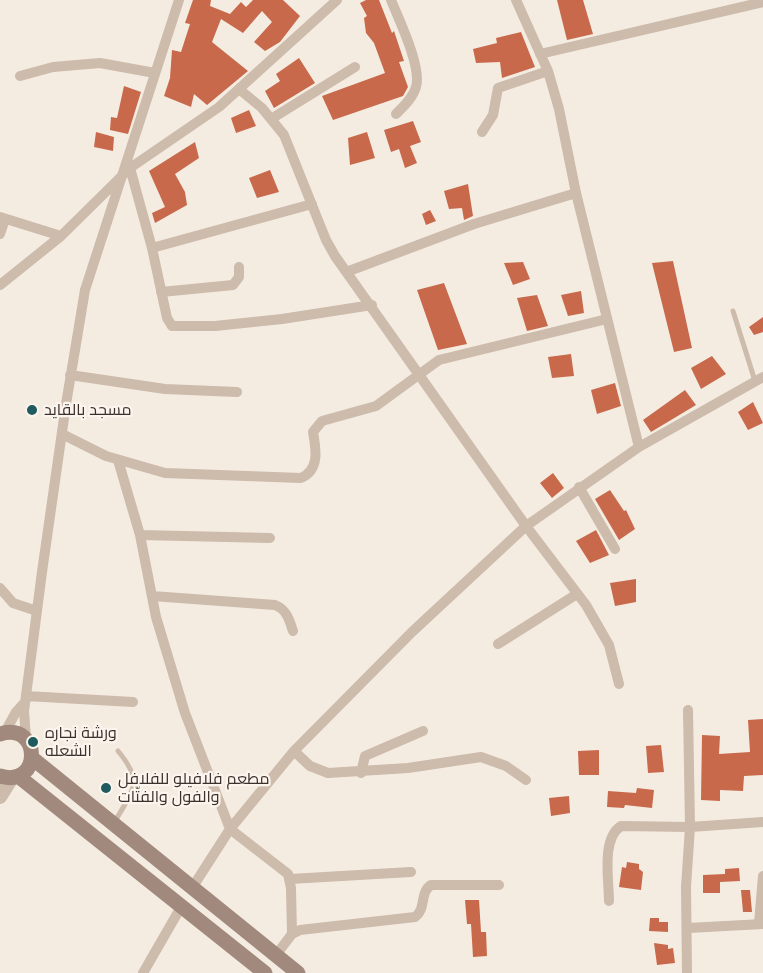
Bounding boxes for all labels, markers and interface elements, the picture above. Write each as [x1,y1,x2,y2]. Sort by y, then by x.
place label: مسجد بالقايد [44,400,132,420]
marker: مسجد بالقايد [25,403,39,417]
place label: ورشة نجاره الشعله [45,723,117,761]
marker: ورشة نجاره الشعله [26,735,40,749]
place label: مطعم فلافيلو للفلافل والفول والفتّات [118,769,269,807]
marker: مطعم فلافيلو للفلافل والفول والفتّات [99,781,113,795]

